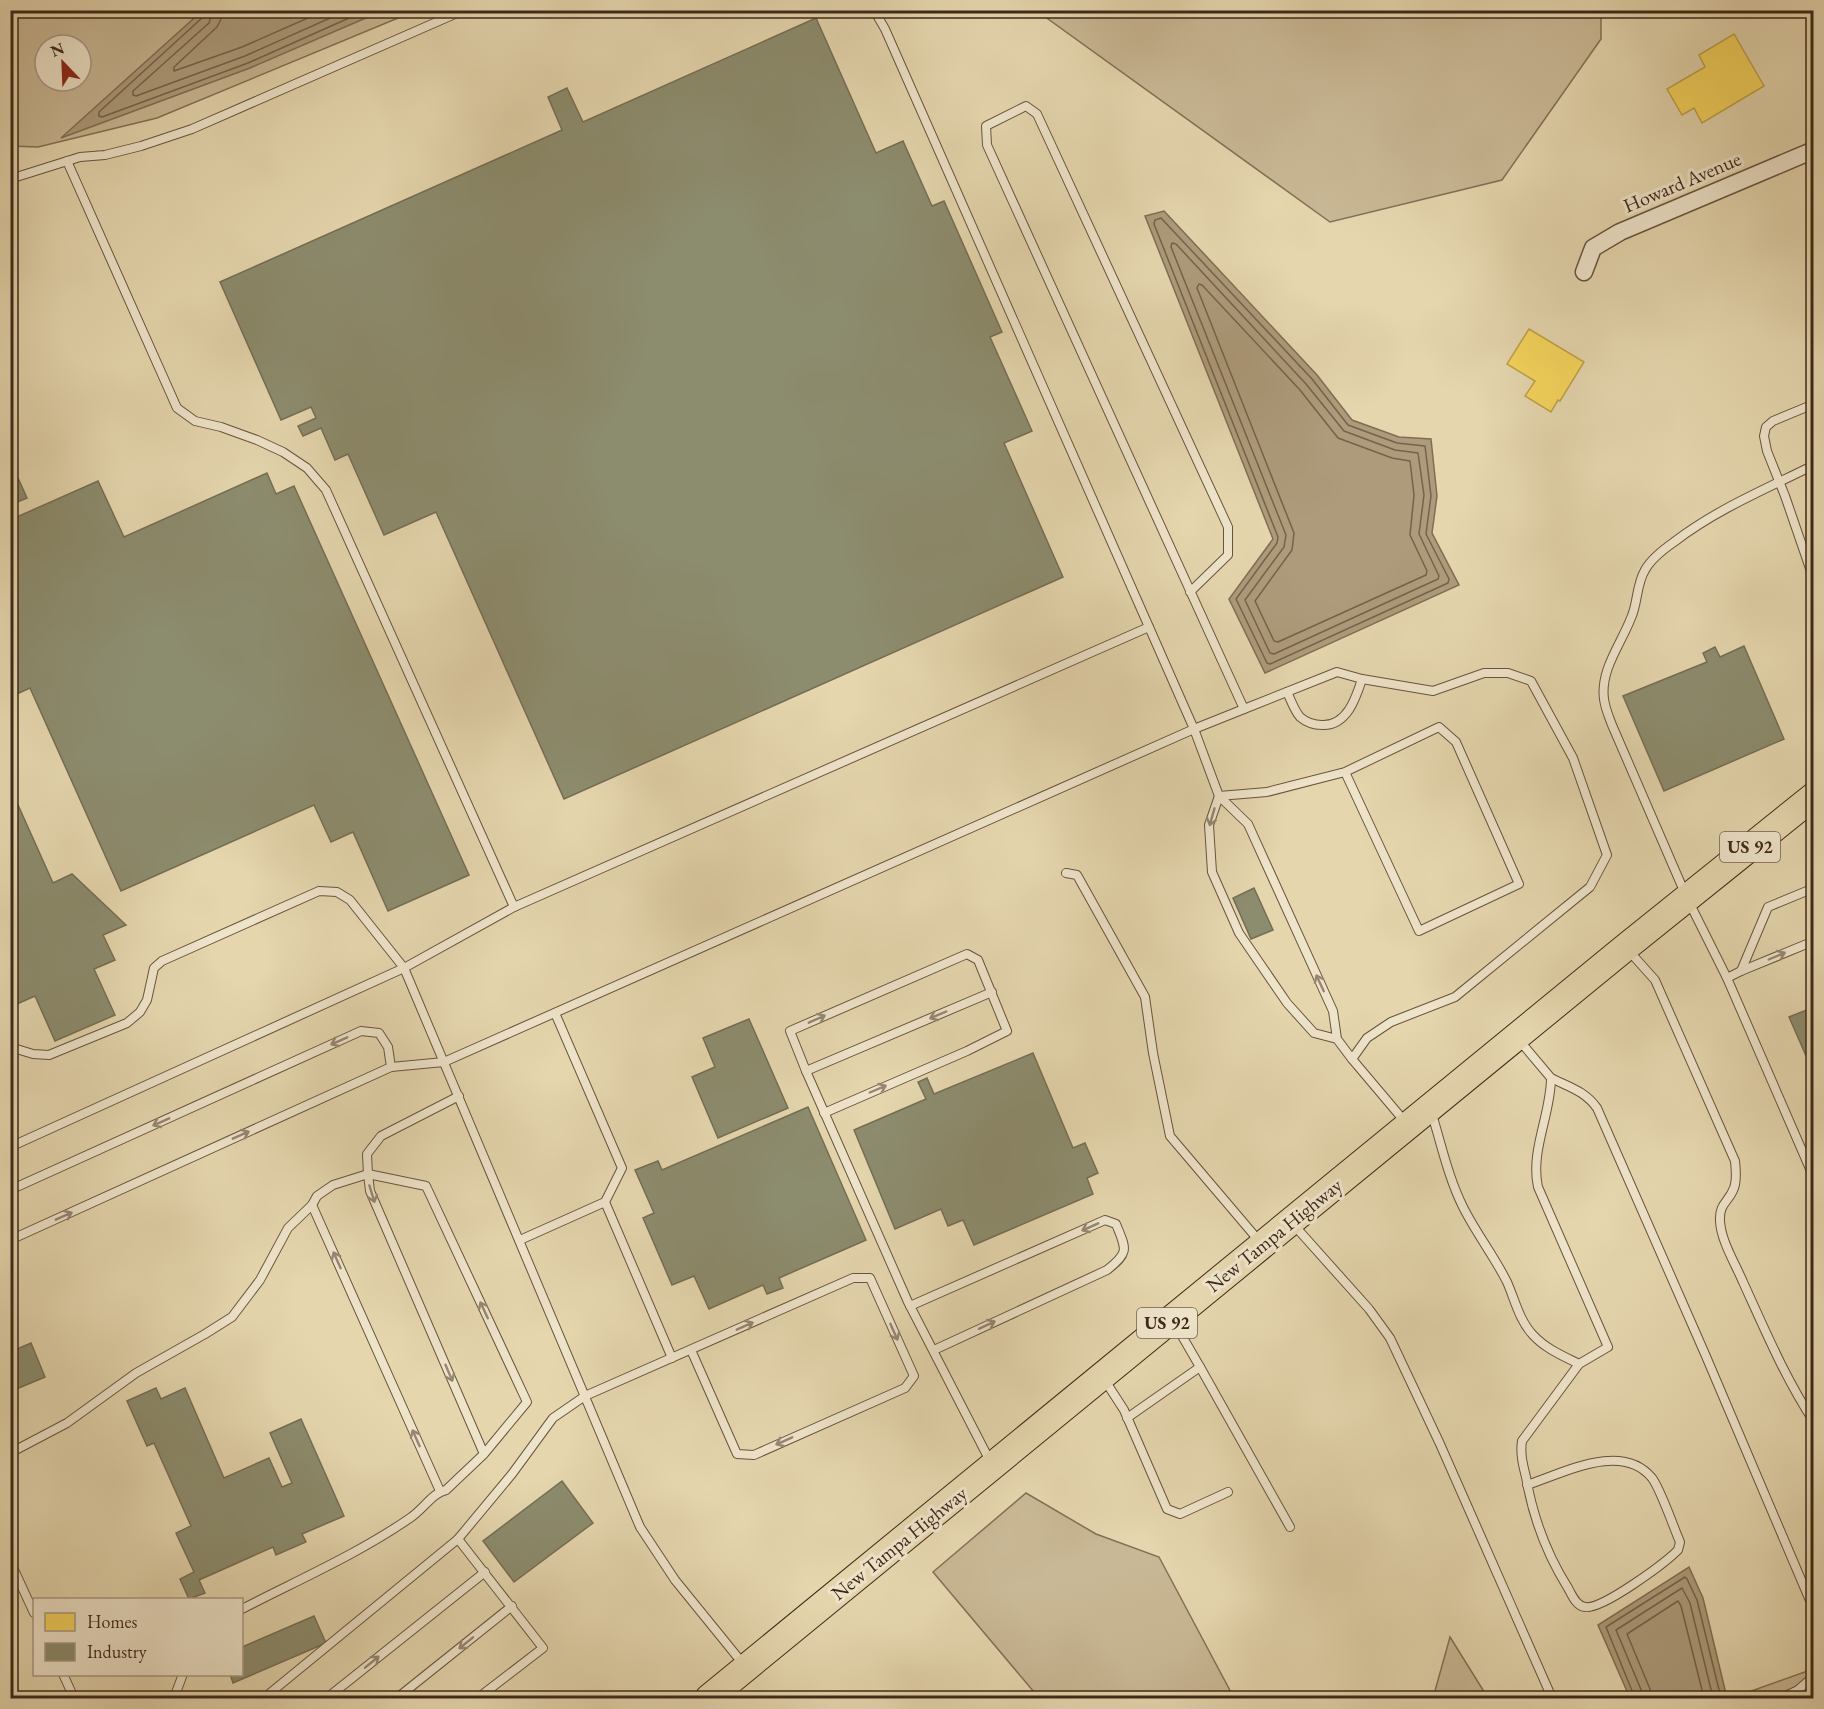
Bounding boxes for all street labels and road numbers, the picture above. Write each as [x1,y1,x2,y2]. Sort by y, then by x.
street label: Howard Avenue [1619,145,1745,218]
road number: US 92 [1720,832,1780,862]
street label: New Tampa Highway [1201,1172,1348,1298]
road number: US 92 [1137,1308,1197,1338]
street label: New Tampa Highway [826,1480,973,1606]

